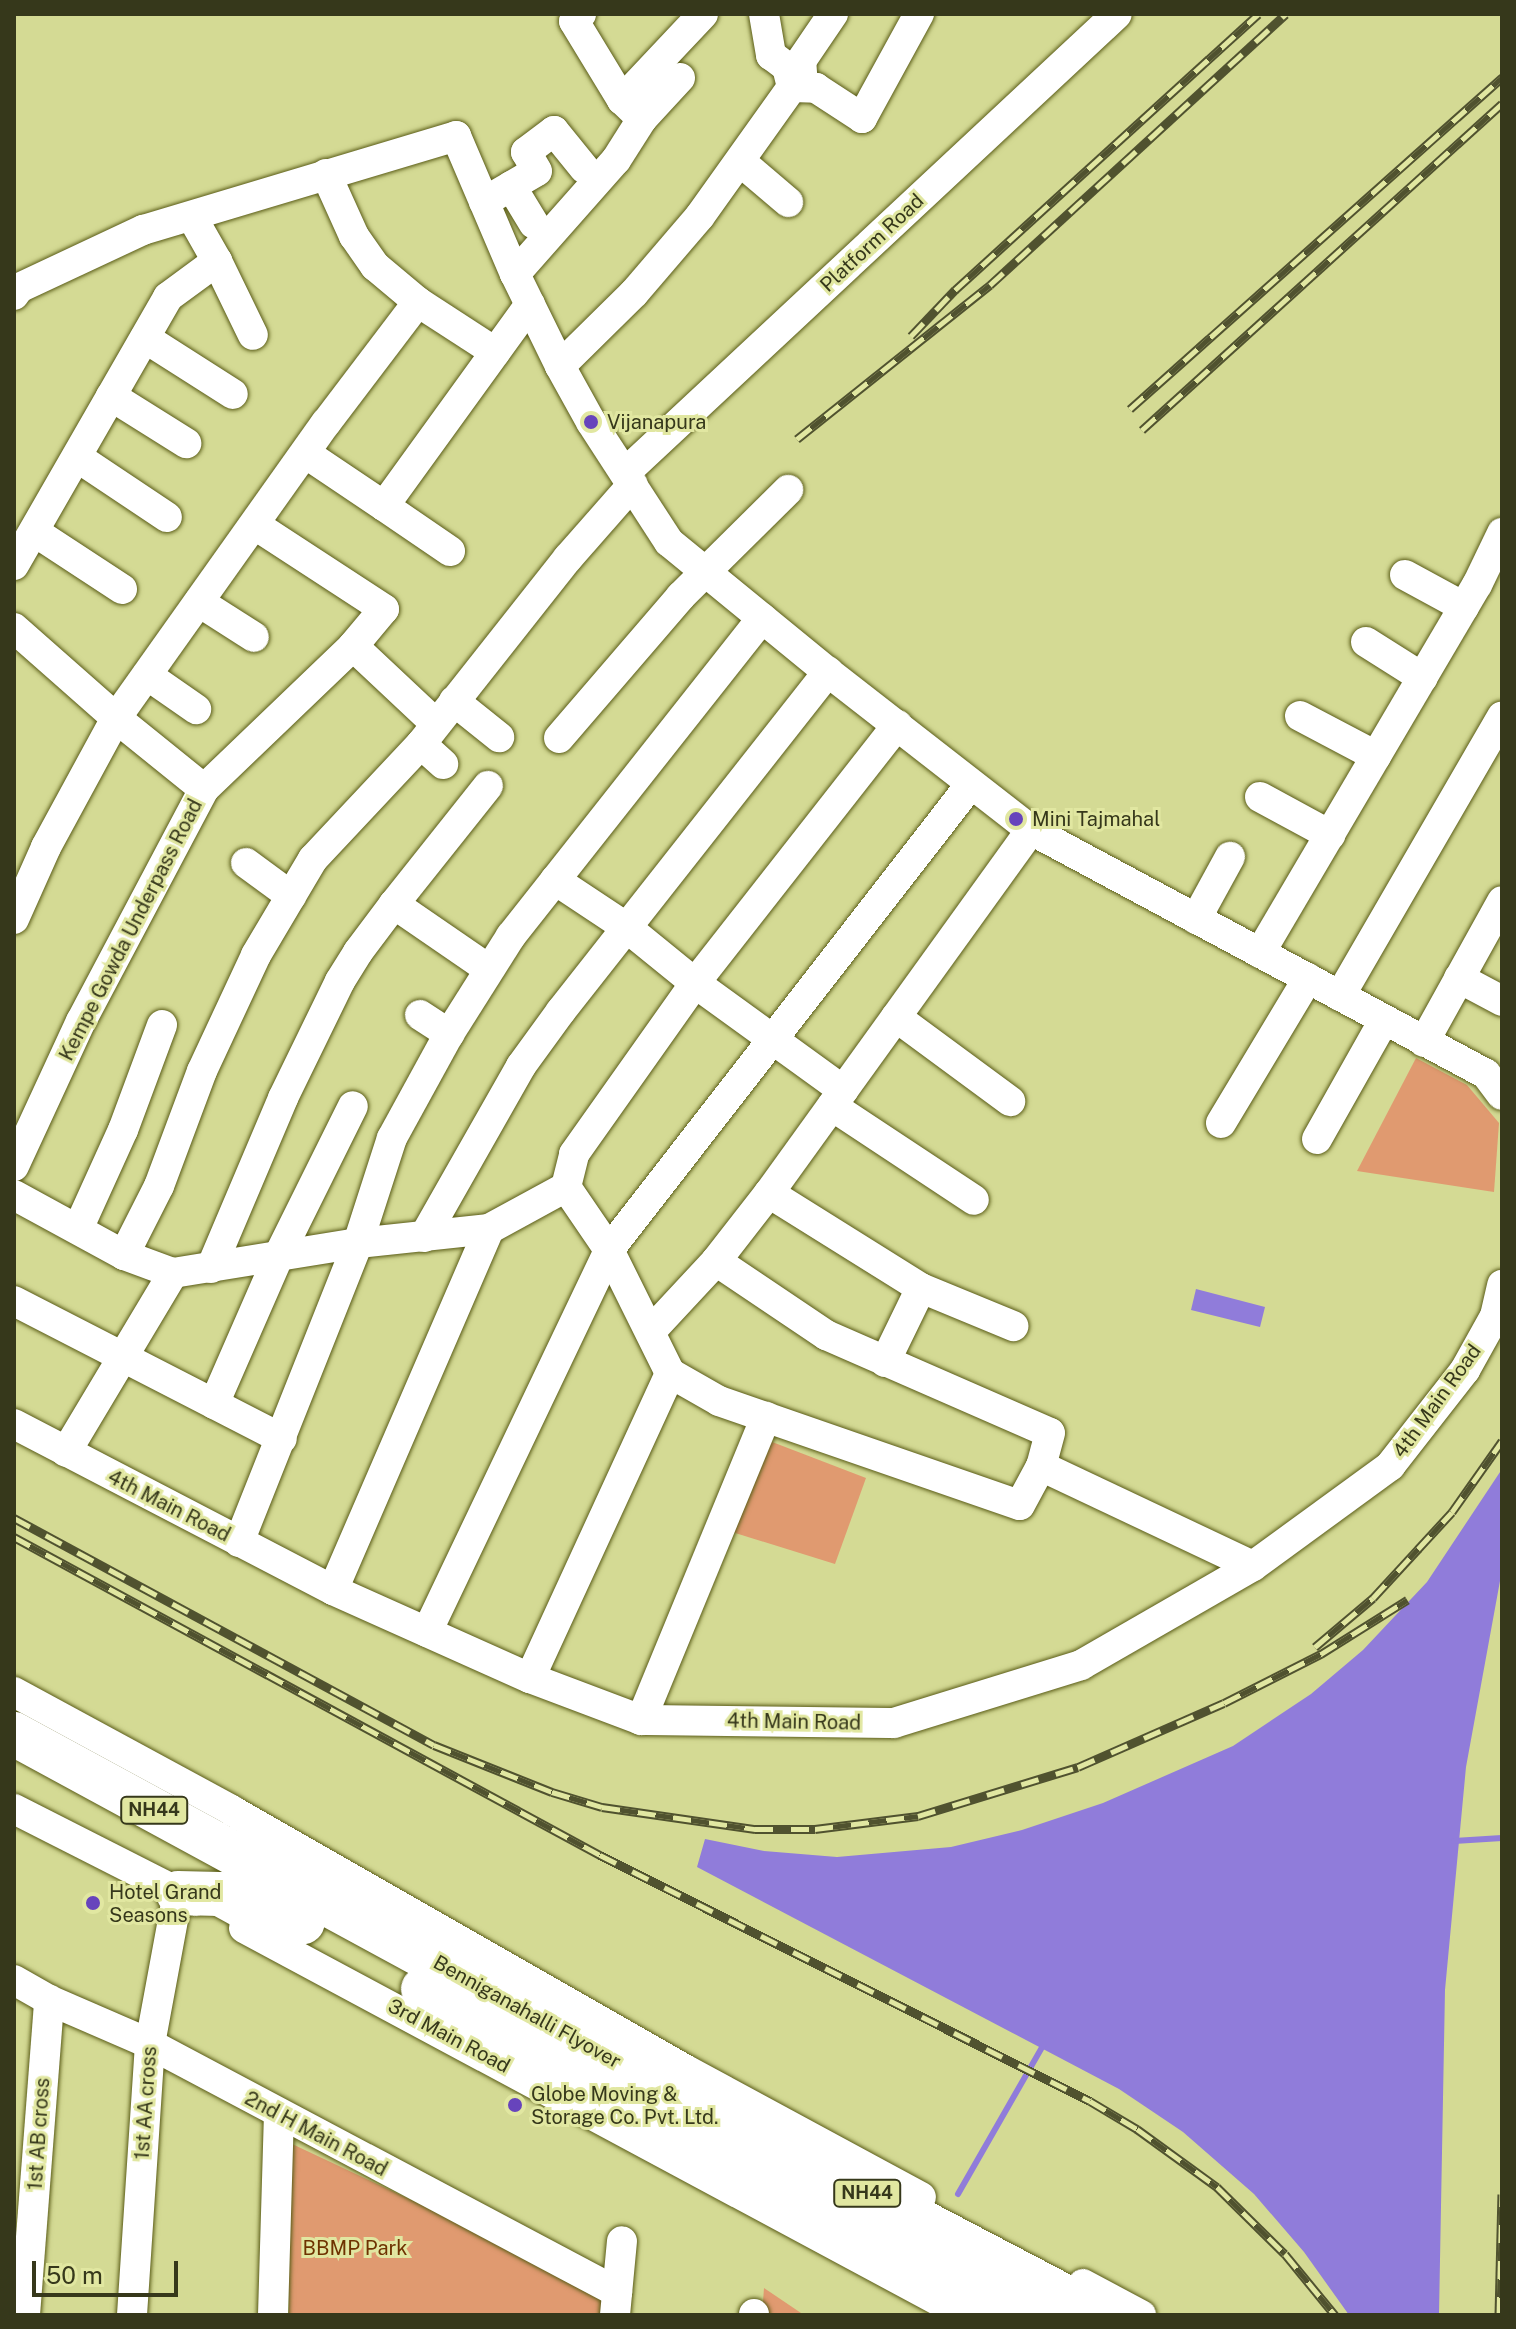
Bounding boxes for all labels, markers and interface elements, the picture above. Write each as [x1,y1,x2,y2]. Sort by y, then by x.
street label: Platform Road [815,189,929,297]
place label: Vijanapura [607,410,706,434]
marker: Vijanapura [582,413,600,431]
street label: Kempe Gowda Underpass Road [54,795,208,1065]
place label: Mini Tajmahal [1032,807,1160,831]
marker: Mini Tajmahal [1007,810,1025,828]
street label: 4th Main Road [1388,1340,1486,1462]
street label: 4th Main Road [104,1465,234,1547]
street label: 4th Main Road [727,1709,861,1735]
road number: NH44 [120,1796,188,1824]
place label: Hotel Grand Seasons [109,1880,221,1927]
marker: Hotel Grand Seasons [84,1894,102,1912]
street label: Benniganahalli Flyover [429,1950,625,2074]
street label: 3rd Main Road [384,1994,514,2078]
street label: 1st AA cross [130,2045,162,2161]
street label: 1st AB cross [23,2077,55,2191]
place label: Globe Moving & Storage Co. Pvt. Ltd. [531,2082,719,2129]
street label: 2nd H Main Road [241,2086,391,2182]
marker: Globe Moving & Storage Co. Pvt. Ltd. [506,2096,524,2114]
road number: NH44 [833,2179,901,2207]
park label: BBMP Park [302,2236,408,2260]
scale bar [36,2245,182,2295]
text: 50 m [46,2261,103,2289]

